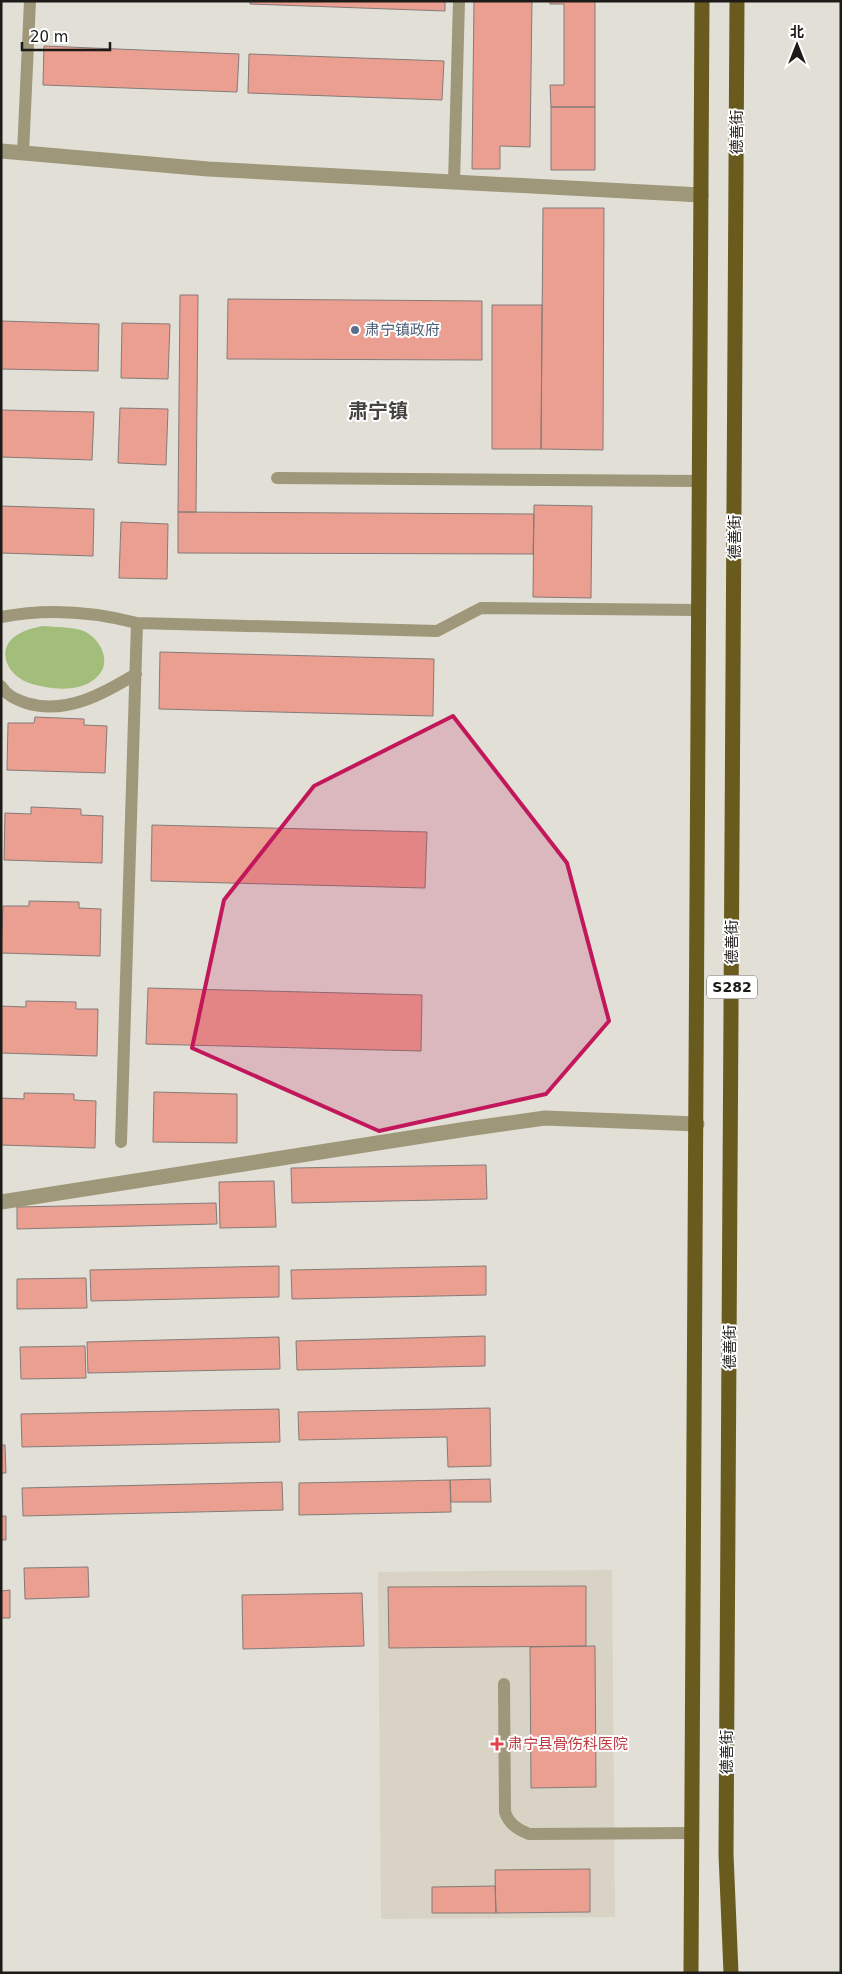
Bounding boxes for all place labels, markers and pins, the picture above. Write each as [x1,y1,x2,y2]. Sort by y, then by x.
place label: 肃宁镇政府 [365,321,440,339]
marker: 肃宁镇政府 [349,324,361,336]
place label: 肃宁县骨伤科医院 [508,1735,628,1753]
marker: 肃宁县骨伤科医院 [490,1737,504,1751]

